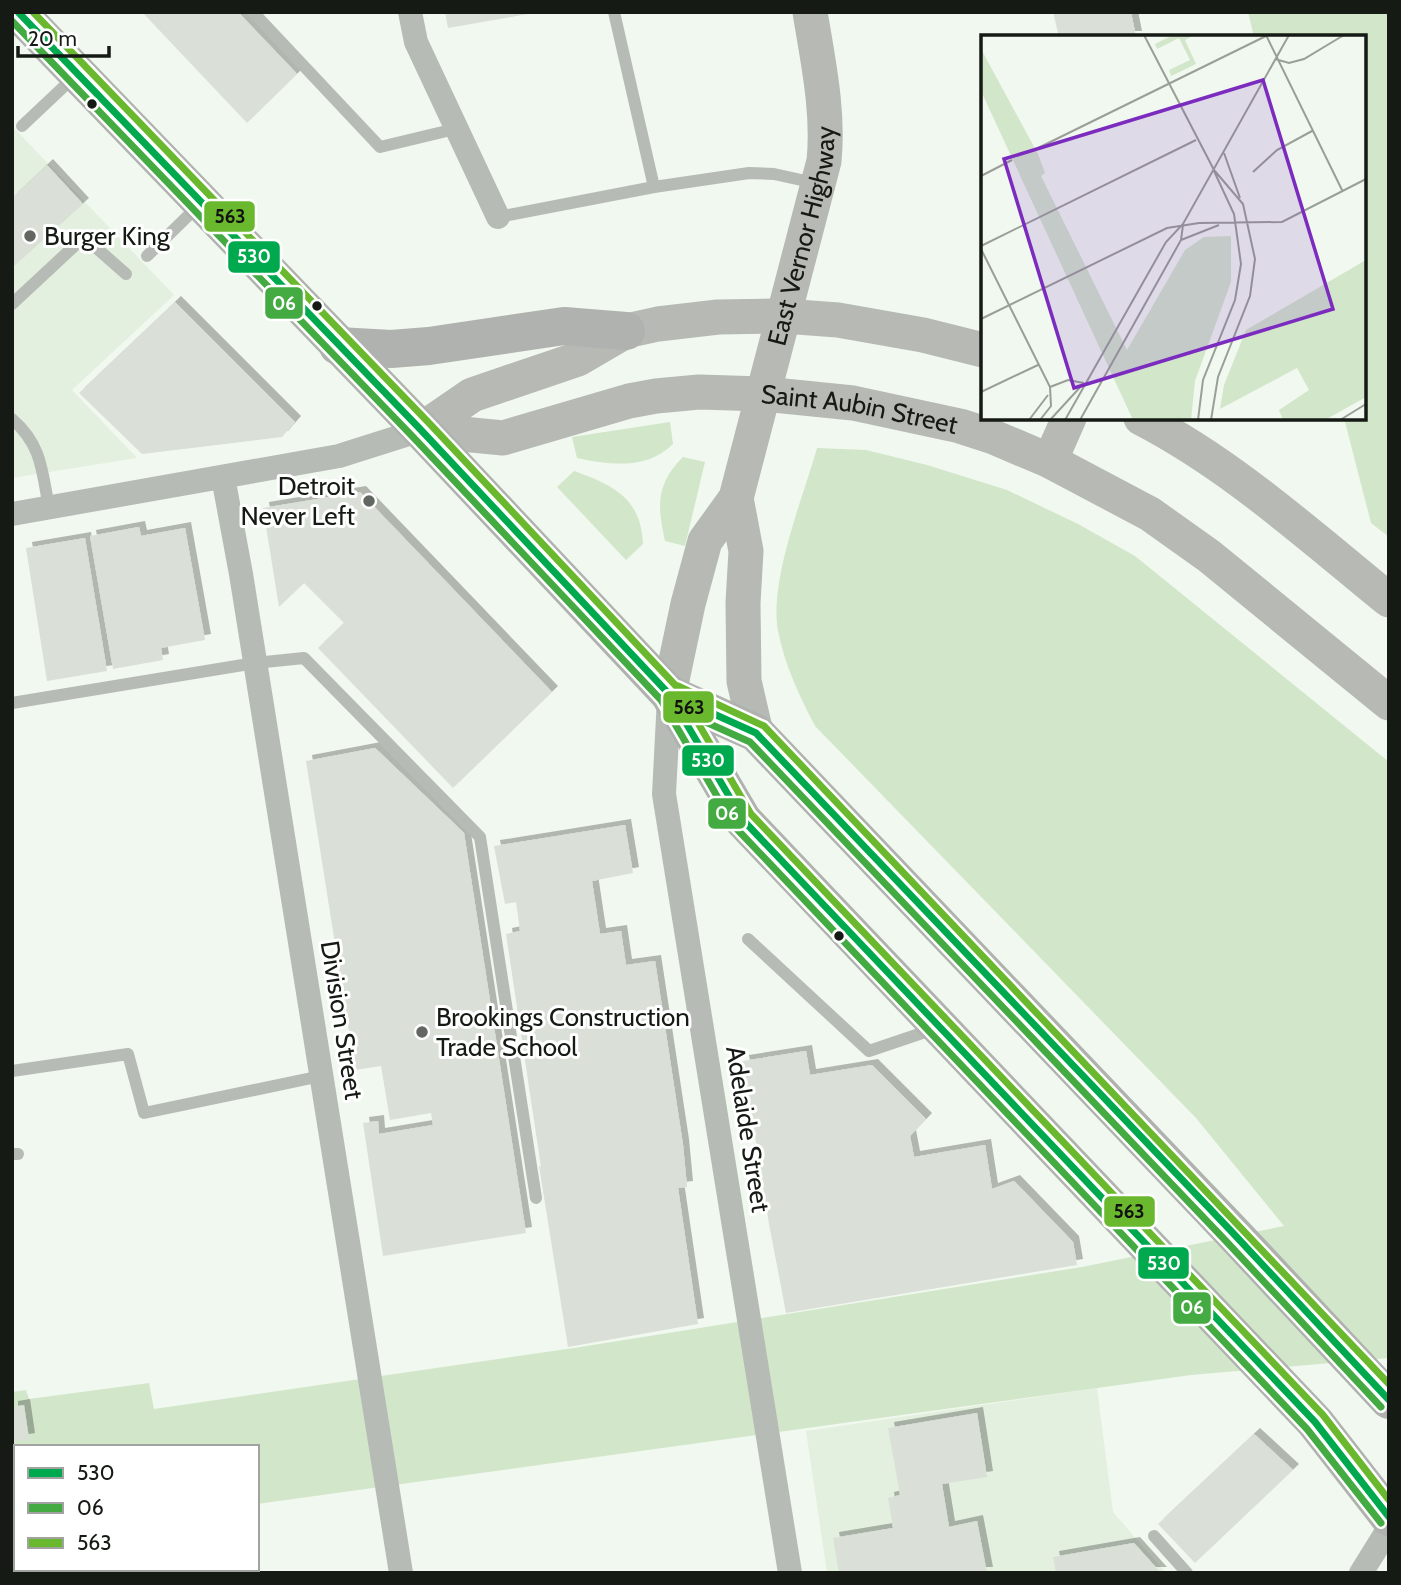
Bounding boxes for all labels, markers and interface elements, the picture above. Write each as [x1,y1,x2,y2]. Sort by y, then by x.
scale bar [18,14,108,58]
text: 20 m [28,26,77,51]
inset map [981,35,1366,420]
unlabelled marker [85,97,99,111]
street label: East Vernor Highway [760,126,841,349]
line badge: 563 [203,200,256,233]
text: 563 [214,205,246,228]
place label: Burger King [44,220,171,252]
marker: Burger King [22,228,38,244]
line badge: 530 [227,240,281,274]
text: 530 [237,245,271,268]
line badge: 06 [264,286,304,320]
text: 06 [272,292,296,315]
unlabelled marker [310,299,324,313]
street label: Saint Aubin Street [760,378,961,441]
place label: Detroit Never Left [240,470,355,532]
marker: Detroit Never Left [361,493,377,509]
line badge: 563 [662,690,715,724]
text: 563 [673,696,705,719]
line badge: 530 [681,744,735,777]
text: 530 [691,749,725,772]
line badge: 06 [707,797,747,830]
text: 06 [715,802,739,825]
unlabelled marker [832,929,846,943]
street label: Division Street [314,938,370,1102]
place label: Brookings Construction Trade School [436,1001,690,1063]
marker: Brookings Construction Trade School [414,1024,430,1040]
street label: Adelaide Street [719,1044,777,1215]
line badge: 563 [1103,1195,1156,1228]
text: 563 [1113,1200,1145,1223]
line badge: 530 [1137,1246,1190,1280]
text: 530 [1147,1252,1181,1275]
line badge: 06 [1172,1291,1212,1325]
text: 06 [1180,1296,1204,1319]
legend [14,1445,259,1571]
text: 530 [77,1460,114,1485]
text: 06 [77,1495,104,1520]
text: 563 [77,1530,112,1555]

